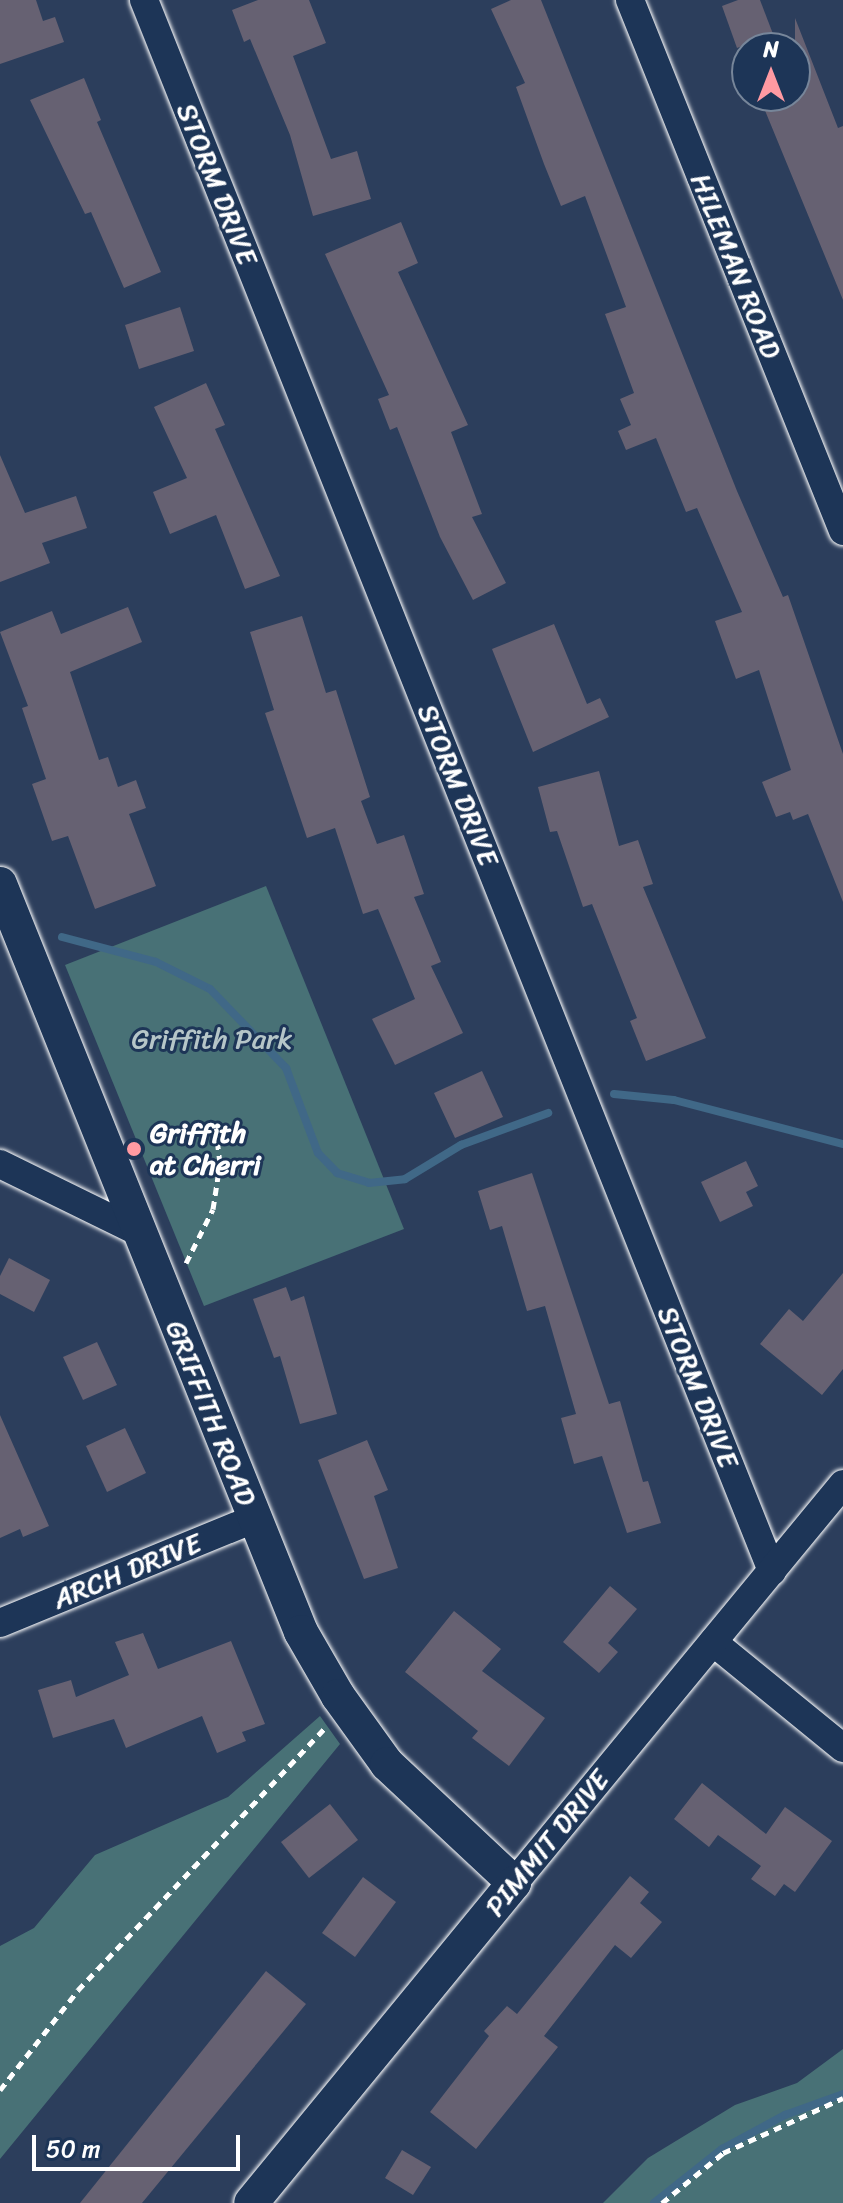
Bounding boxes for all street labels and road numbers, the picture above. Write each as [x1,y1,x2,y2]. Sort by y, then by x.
street label: STORM DRIVE [169,97,265,271]
street label: HILEMAN ROAD [684,168,788,364]
street label: STORM DRIVE [410,698,506,872]
street label: STORM DRIVE [650,1300,746,1474]
street label: GRIFFITH ROAD [159,1316,263,1510]
street label: ARCH DRIVE [48,1526,206,1616]
street label: PIMMIT DRIVE [476,1761,618,1925]

